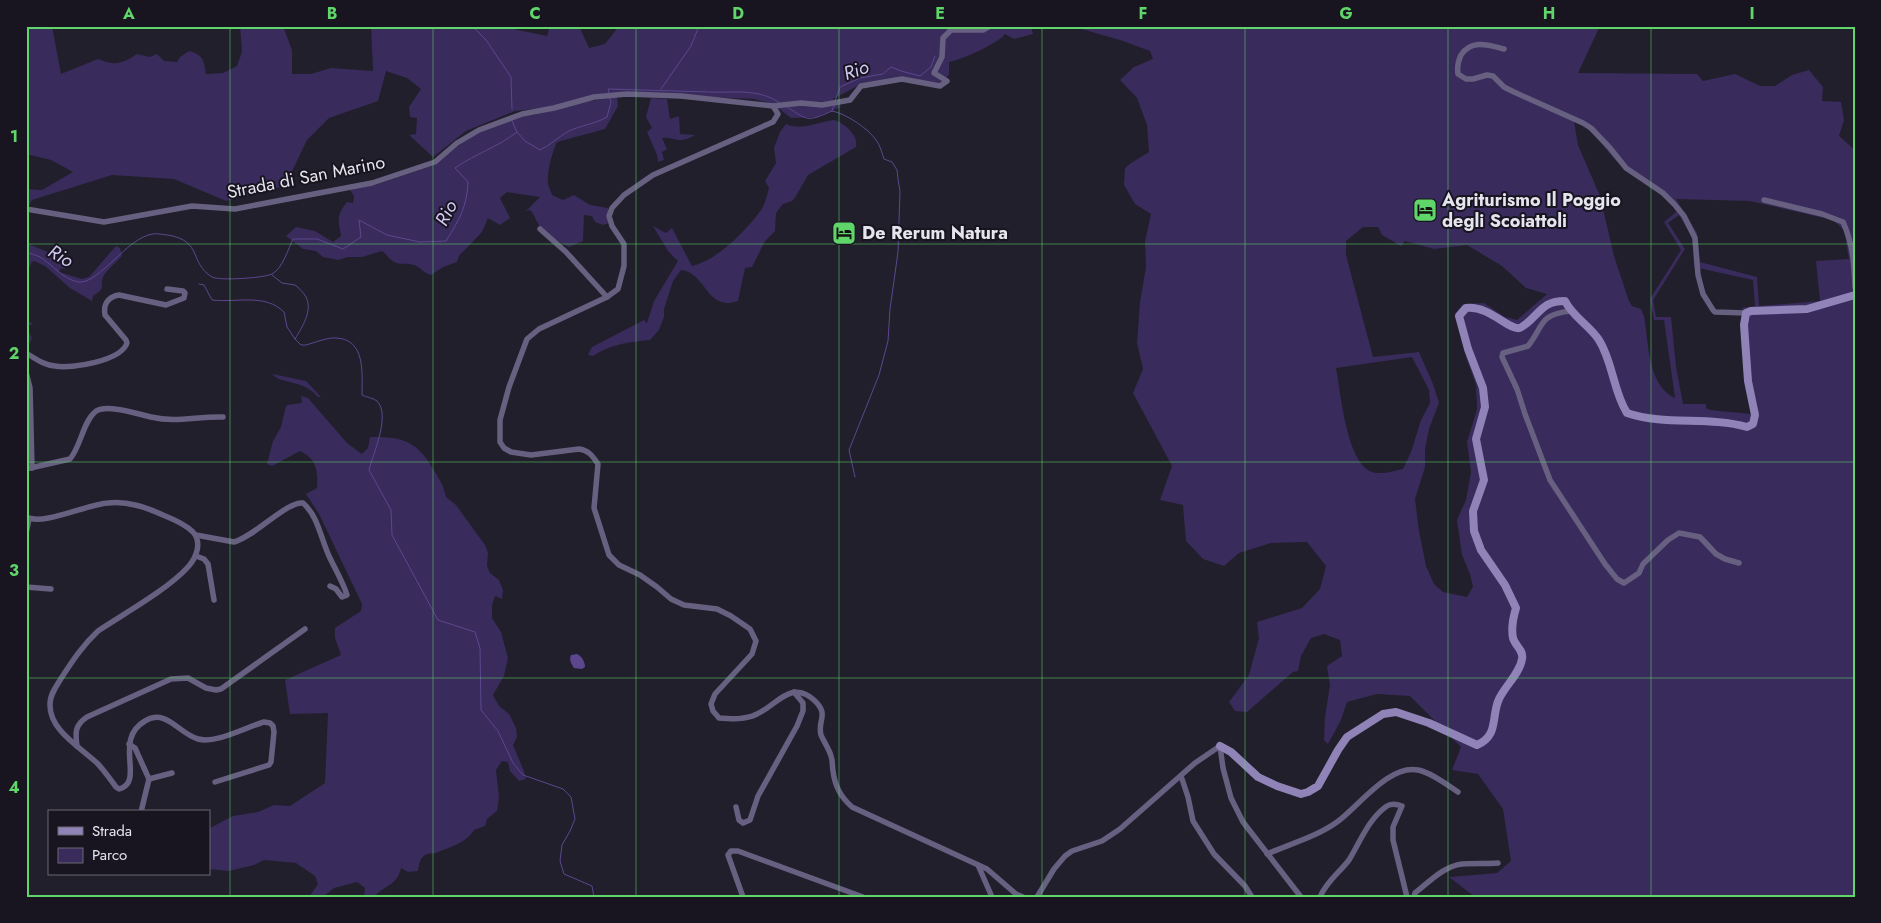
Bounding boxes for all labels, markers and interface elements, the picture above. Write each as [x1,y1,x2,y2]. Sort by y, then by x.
text: A [122,2,135,25]
text: B [327,2,337,25]
text: C [529,2,541,25]
text: D [732,2,744,25]
text: E [935,2,945,25]
text: F [1139,2,1147,25]
text: G [1339,2,1353,25]
text: H [1543,2,1555,25]
text: I [1749,2,1755,25]
water label: Rio [840,53,872,87]
text: 1 [10,125,18,148]
street label: Strada di San Marino [225,149,387,205]
place label: Agriturismo Il Poggio degli Scoiattoli [1441,187,1621,234]
water label: Rio [428,196,464,230]
hotel icon: Agriturismo Il Poggio degli Scoiattoli [1412,197,1438,223]
hotel icon: De Rerum Natura [831,220,857,246]
place label: De Rerum Natura [862,220,1008,246]
water label: Rio [43,238,79,274]
text: 2 [9,342,19,365]
text: 3 [9,559,19,582]
text: 4 [8,776,20,799]
legend [48,810,210,876]
text: Strada [92,820,132,842]
text: Parco [92,844,127,866]

